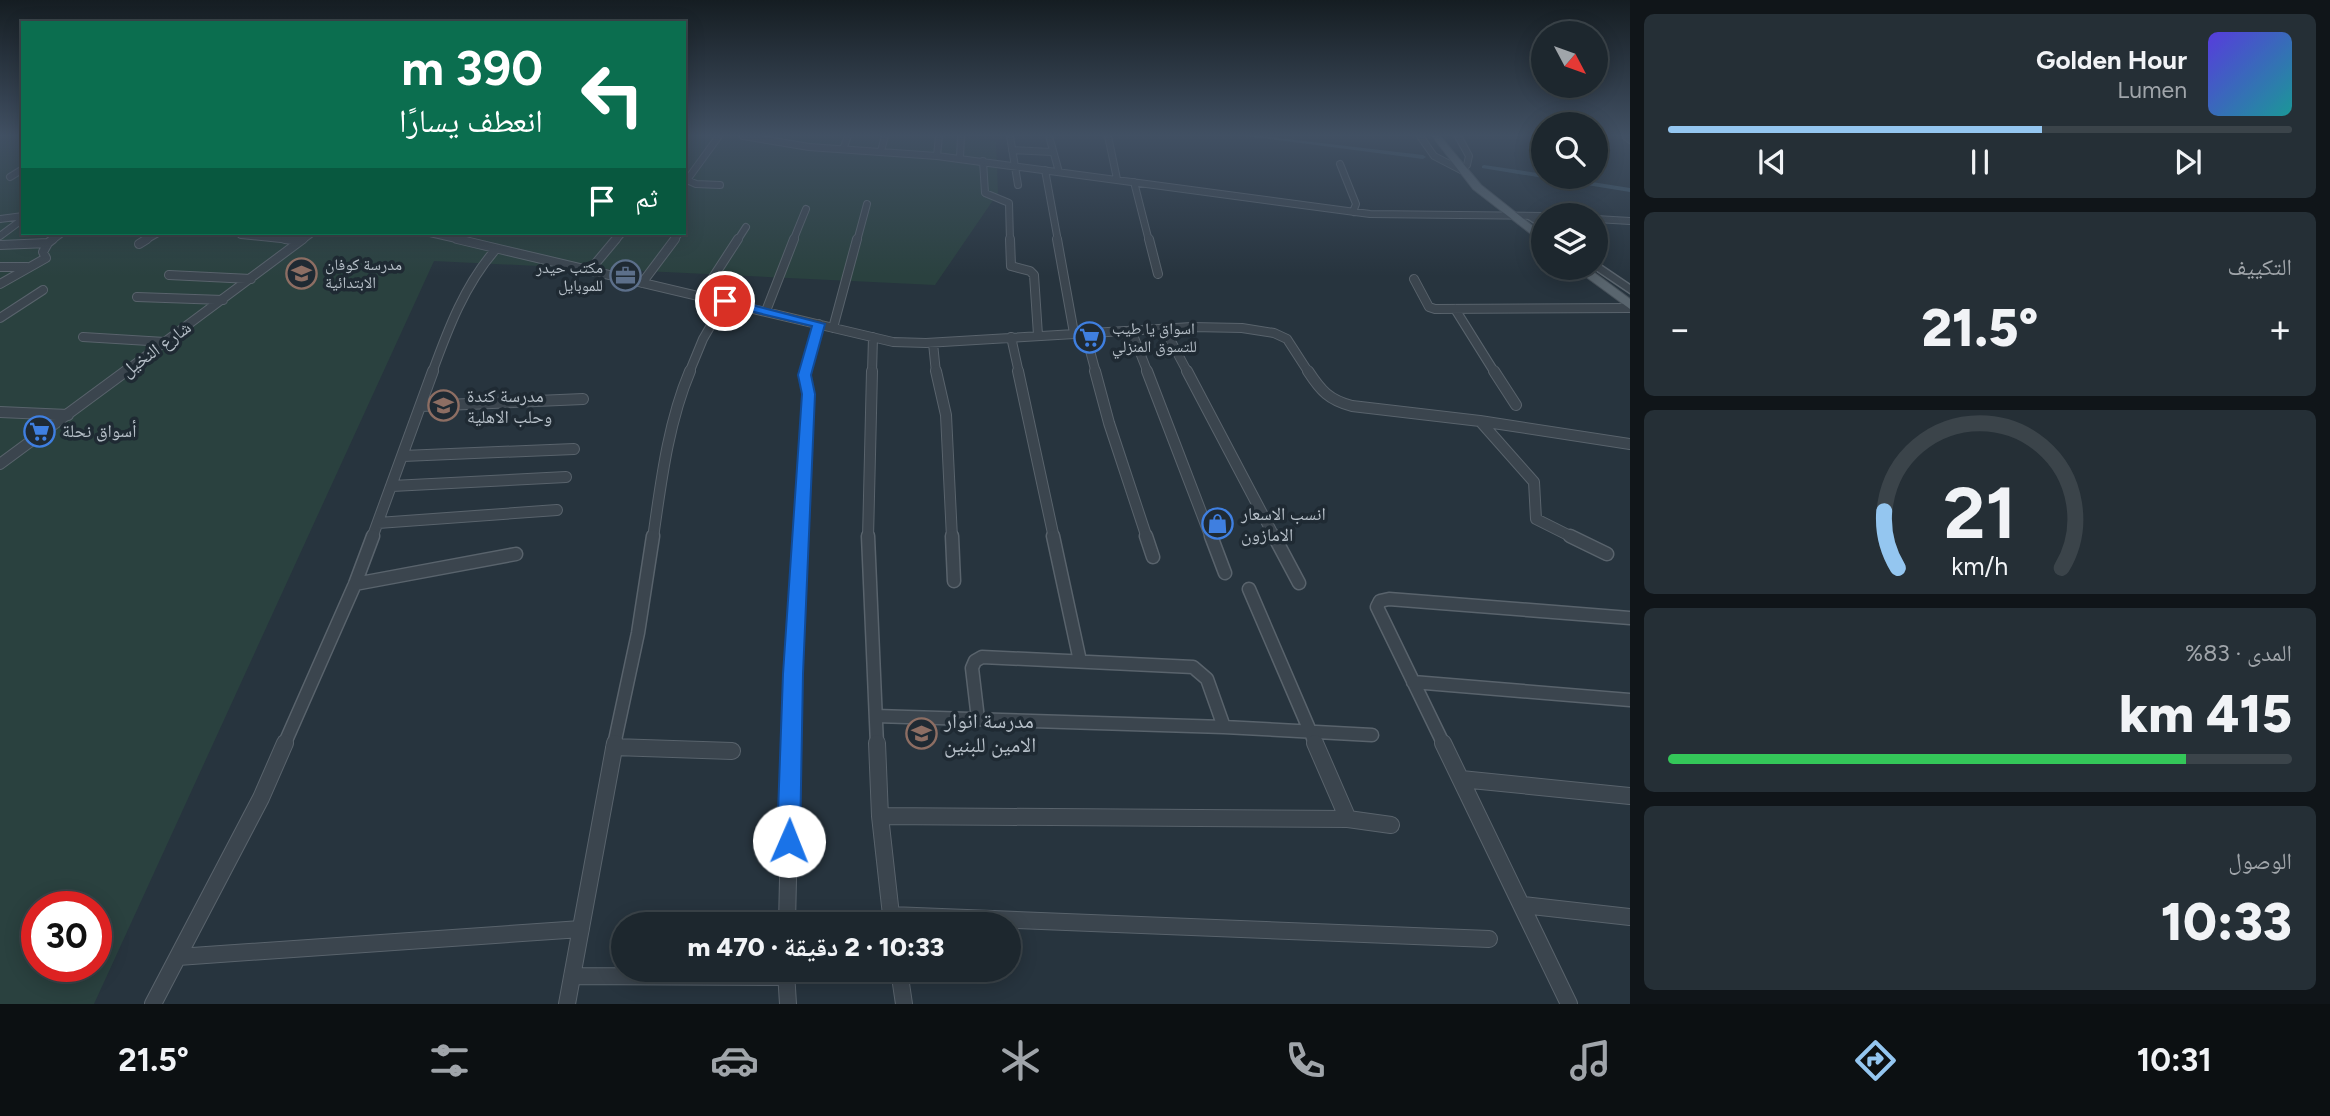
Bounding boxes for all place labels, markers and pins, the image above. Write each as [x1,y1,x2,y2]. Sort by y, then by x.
place label: مدرسة كوفان الابتدائية [325,255,402,292]
school or university icon: مدرسة كوفان الابتدائية [285,256,319,290]
place label: مكتب حيدر للموبايل [535,258,603,296]
office icon: مكتب حيدر للموبايل [609,259,643,293]
pin [695,271,755,331]
place label: اسواق يا طيب للتسوق المنزلي [1112,319,1197,359]
supermarket icon: اسواق يا طيب للتسوق المنزلي [1072,320,1106,354]
place label: مدرسة كندة وحلب الاهلية [467,385,552,428]
school or university icon: مدرسة كندة وحلب الاهلية [427,389,461,423]
supermarket icon: أسواق نحلة [22,414,56,448]
place label: أسواق نحلة [62,420,136,442]
place label: انسب الاسعار الامازون [1240,503,1326,546]
shop icon: انسب الاسعار الامازون [1201,507,1235,541]
place label: مدرسة انوار الامين للبنين [943,708,1036,758]
school or university icon: مدرسة انوار الامين للبنين [904,716,938,750]

